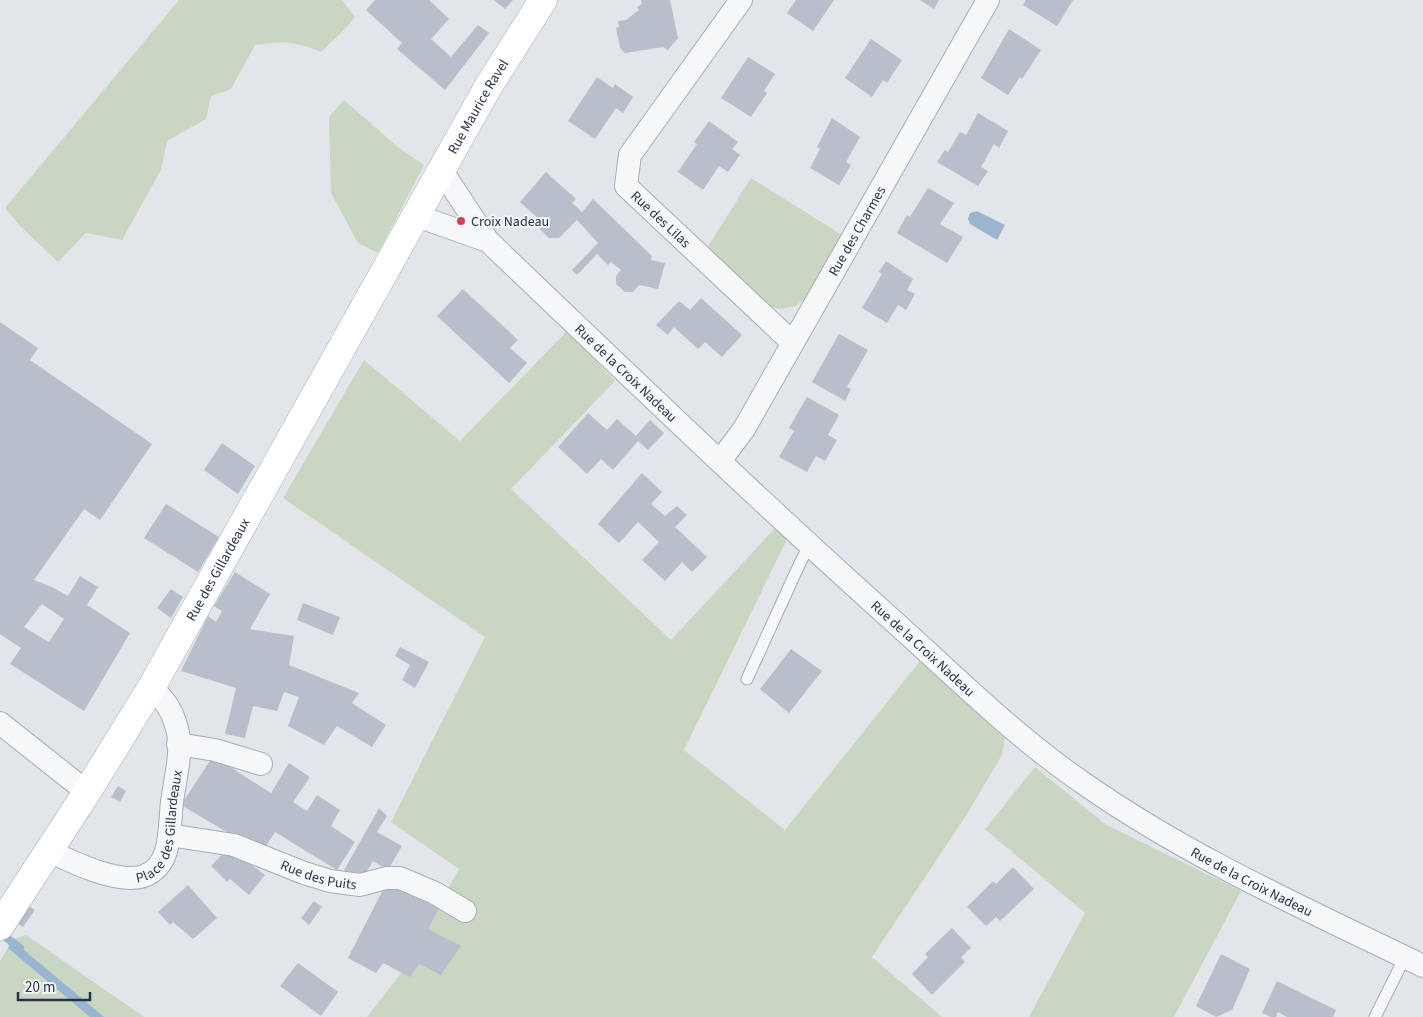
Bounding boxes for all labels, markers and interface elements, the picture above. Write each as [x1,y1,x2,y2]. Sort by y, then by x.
street label: Rue Maurice Ravel [443,55,514,158]
street label: Rue des Charmes [824,182,891,280]
street label: Rue des Lilas [626,187,695,253]
place label: Croix Nadeau [471,212,549,232]
marker: Croix Nadeau [455,215,467,227]
street label: Rue de la Croix Nadeau [570,320,681,427]
street label: Rue des Gillardeaux [182,514,256,625]
street label: Rue de la Croix Nadeau [866,596,979,702]
street label: Place des Gillardeaux [134,768,188,889]
street label: Rue de la Croix Nadeau [1187,843,1316,922]
street label: Rue des Puits [277,856,358,895]
scale bar [18,970,90,1002]
text: 20 m [25,977,55,998]

